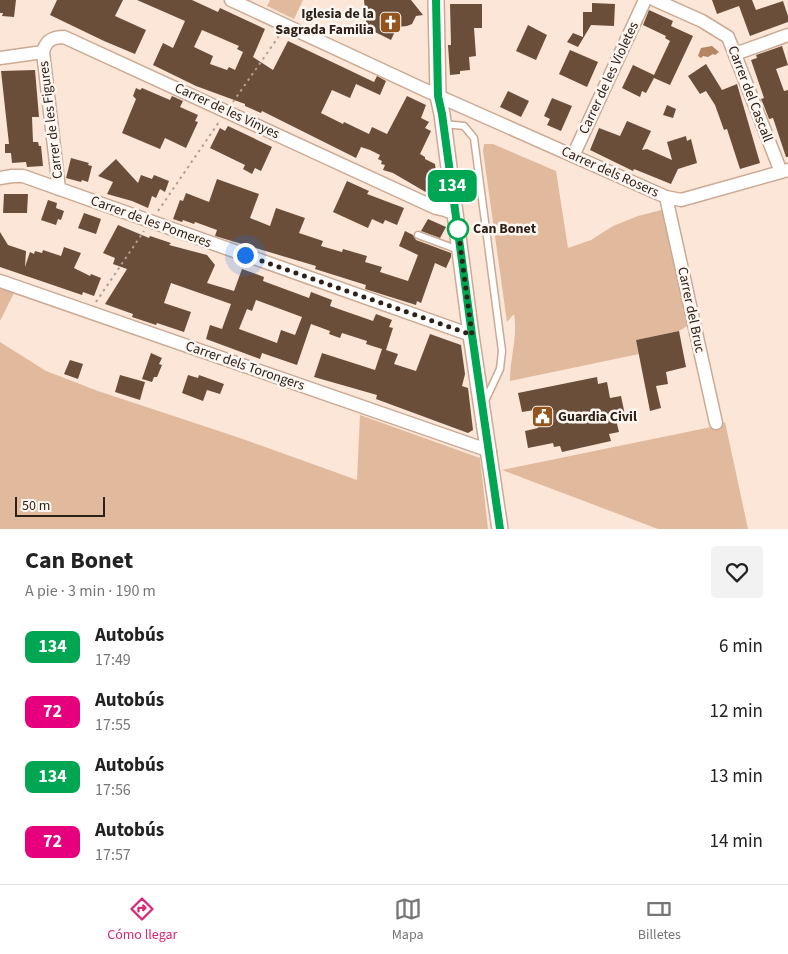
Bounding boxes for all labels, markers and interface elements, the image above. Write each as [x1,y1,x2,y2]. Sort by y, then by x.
place label: Iglesia de la Sagrada Familia [275,4,374,40]
church icon: Iglesia de la Sagrada Familia [378,10,402,34]
street label: Carrer de les Violetes [574,18,644,137]
street label: Carrer del Cascall [722,43,778,145]
street label: Carrer de les Figures [34,60,68,180]
street label: Carrer de les Vinyes [171,78,283,144]
street label: Carrer dels Rosers [558,142,662,203]
line badge: 134 [423,170,481,202]
text: 134 [438,173,466,198]
street label: Carrer de les Pomeres [88,191,214,253]
marker: Can Bonet [447,218,469,240]
place label: Can Bonet [473,219,537,239]
your location [233,243,258,268]
street label: Carrer del Bruc [672,265,710,355]
street label: Carrer dels Torongers [183,336,307,396]
public building icon: Guardia Civil [530,405,554,429]
place label: Guardia Civil [558,407,637,427]
scale bar [15,494,105,517]
text: 50 m [22,496,50,516]
text: Can Bonet [25,543,133,578]
button: heart [711,546,763,598]
text: A pie · 3 min · 190 m [25,580,156,602]
text: Autobús [95,622,164,649]
text: 6 min [719,633,763,660]
text: 134 [38,634,67,659]
text: 17:49 [95,649,131,671]
text: Autobús [95,687,164,714]
text: 12 min [709,698,763,725]
text: 72 [43,699,62,724]
text: 17:55 [95,714,131,736]
text: Autobús [95,752,164,779]
text: 13 min [709,763,763,790]
text: 134 [38,764,67,789]
text: 17:56 [95,779,131,801]
text: Autobús [95,817,164,844]
text: 14 min [709,828,763,855]
text: 72 [43,829,62,854]
text: 17:57 [95,844,131,866]
tab: Cómo llegar [107,895,177,945]
tab: Mapa [392,895,424,945]
tab: Billetes [638,895,681,945]

